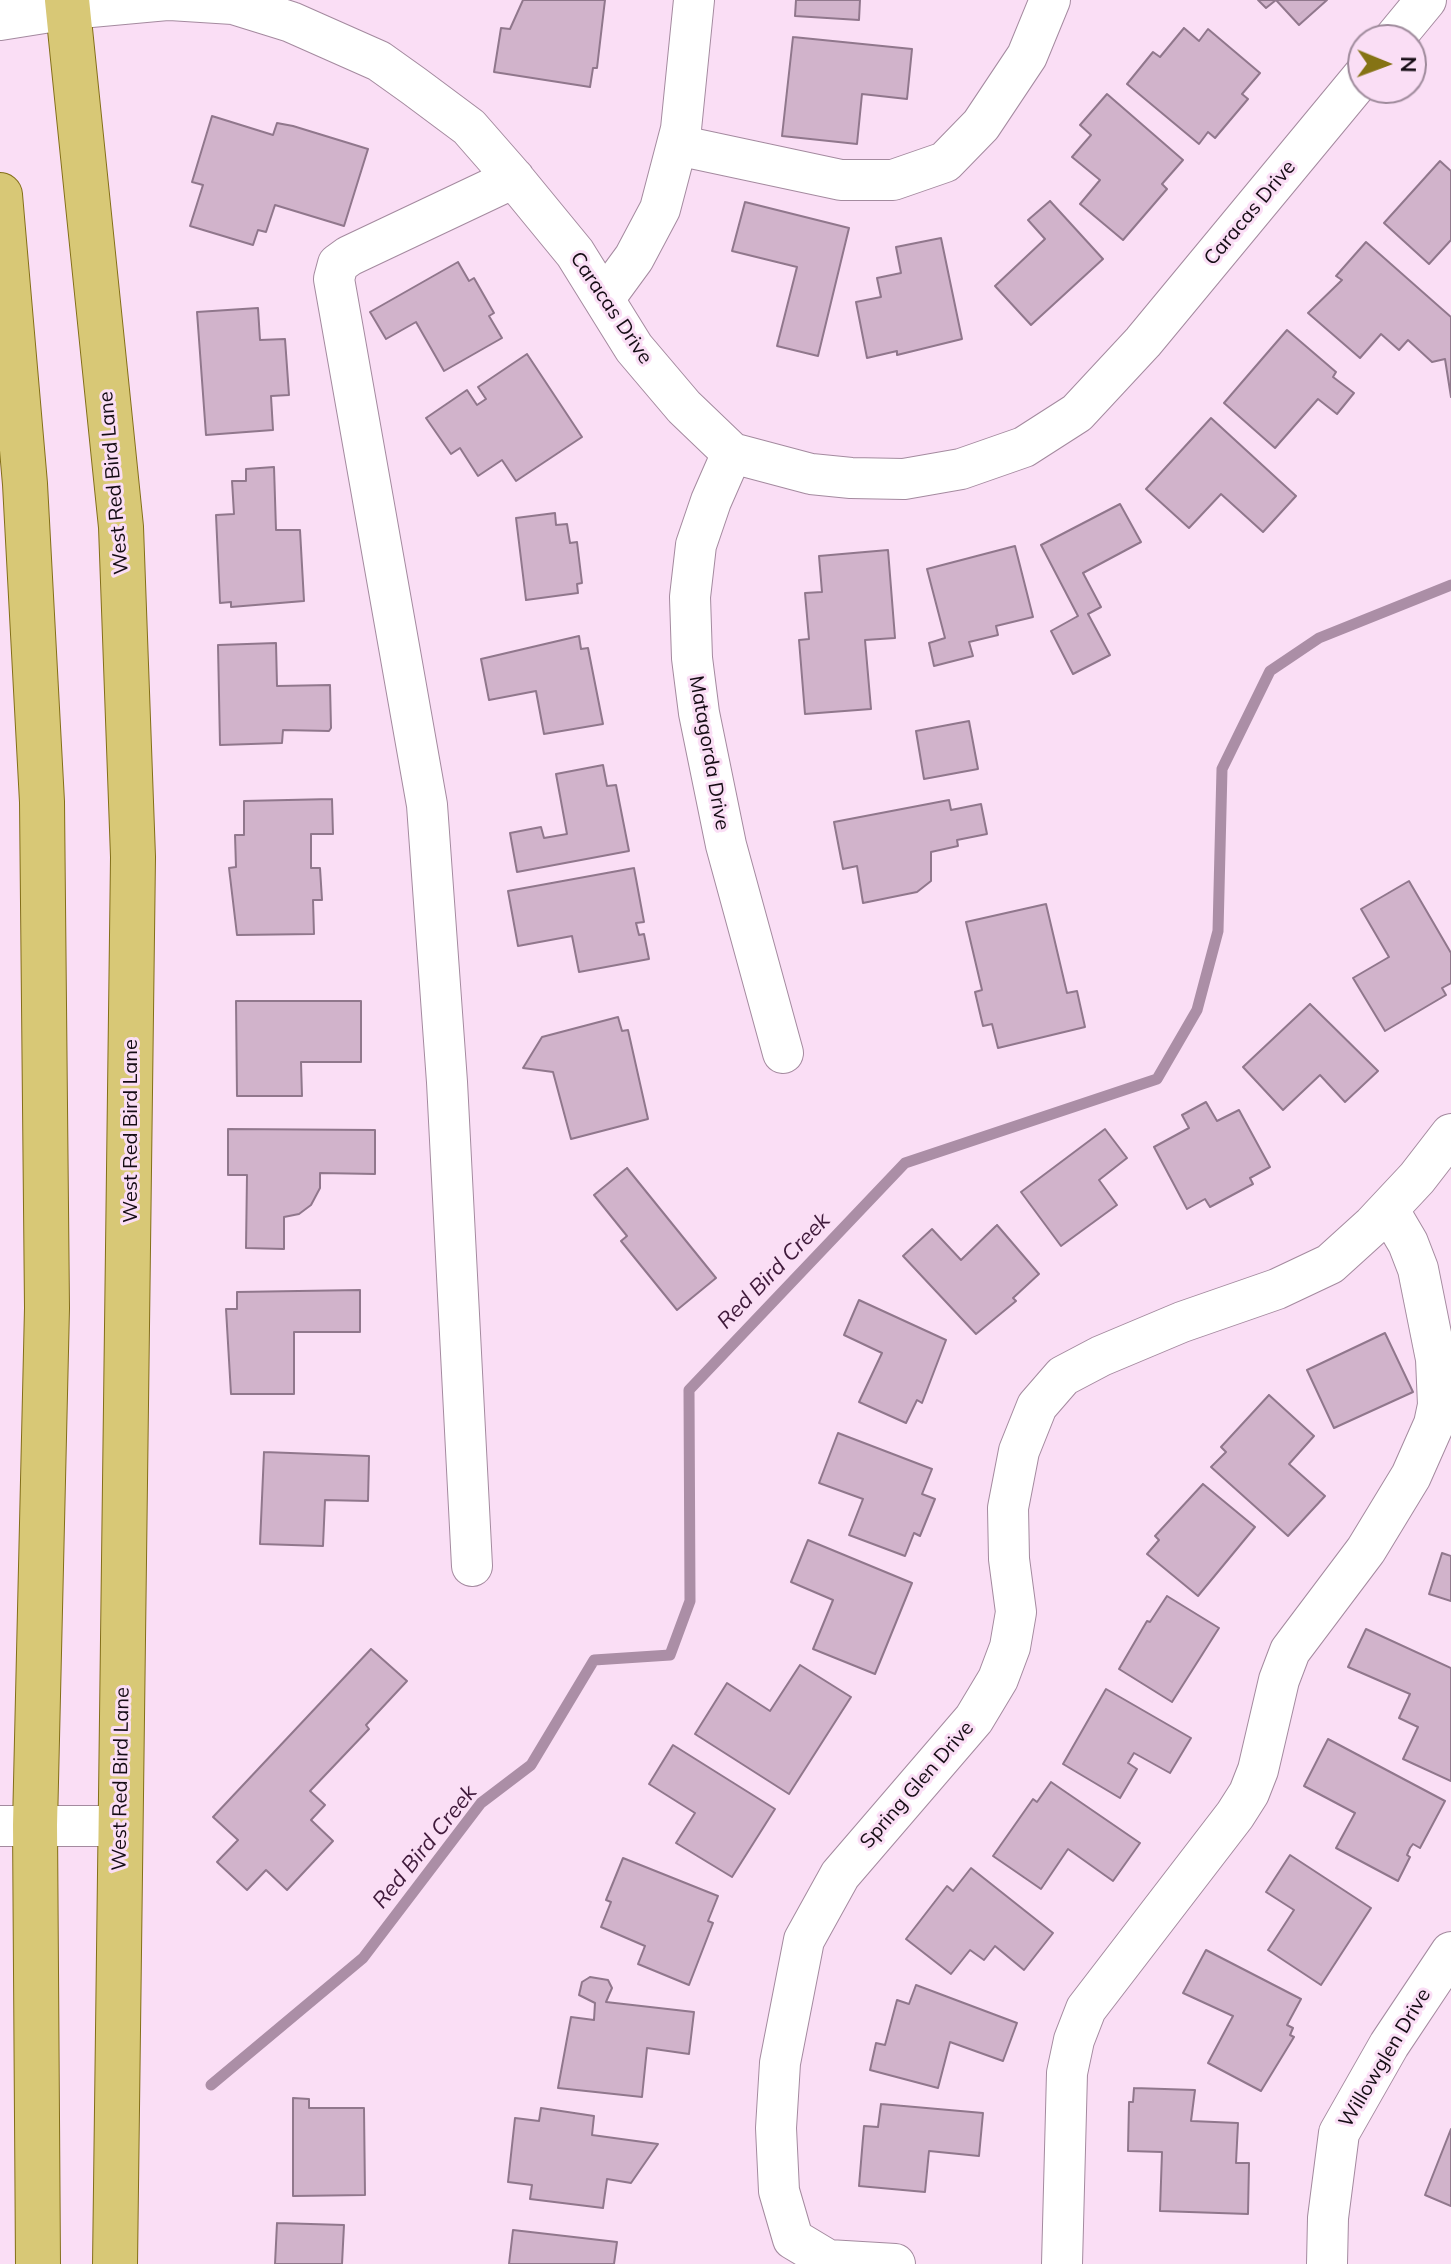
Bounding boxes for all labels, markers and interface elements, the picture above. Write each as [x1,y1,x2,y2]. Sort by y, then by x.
north arrow [1347,24,1427,104]
text: N [1395,56,1423,73]
street label: Caracas Drive [1199,156,1301,270]
street label: Caracas Drive [565,247,657,369]
street label: West Red Bird Lane [94,390,134,576]
street label: Matagorda Drive [684,674,734,832]
street label: West Red Bird Lane [119,1039,143,1223]
water label: Red Bird Creek [712,1208,836,1334]
street label: West Red Bird Lane [107,1687,135,1871]
street label: Spring Glen Drive [855,1716,979,1854]
water label: Red Bird Creek [367,1780,483,1914]
street label: Willowglen Drive [1334,1984,1436,2132]

